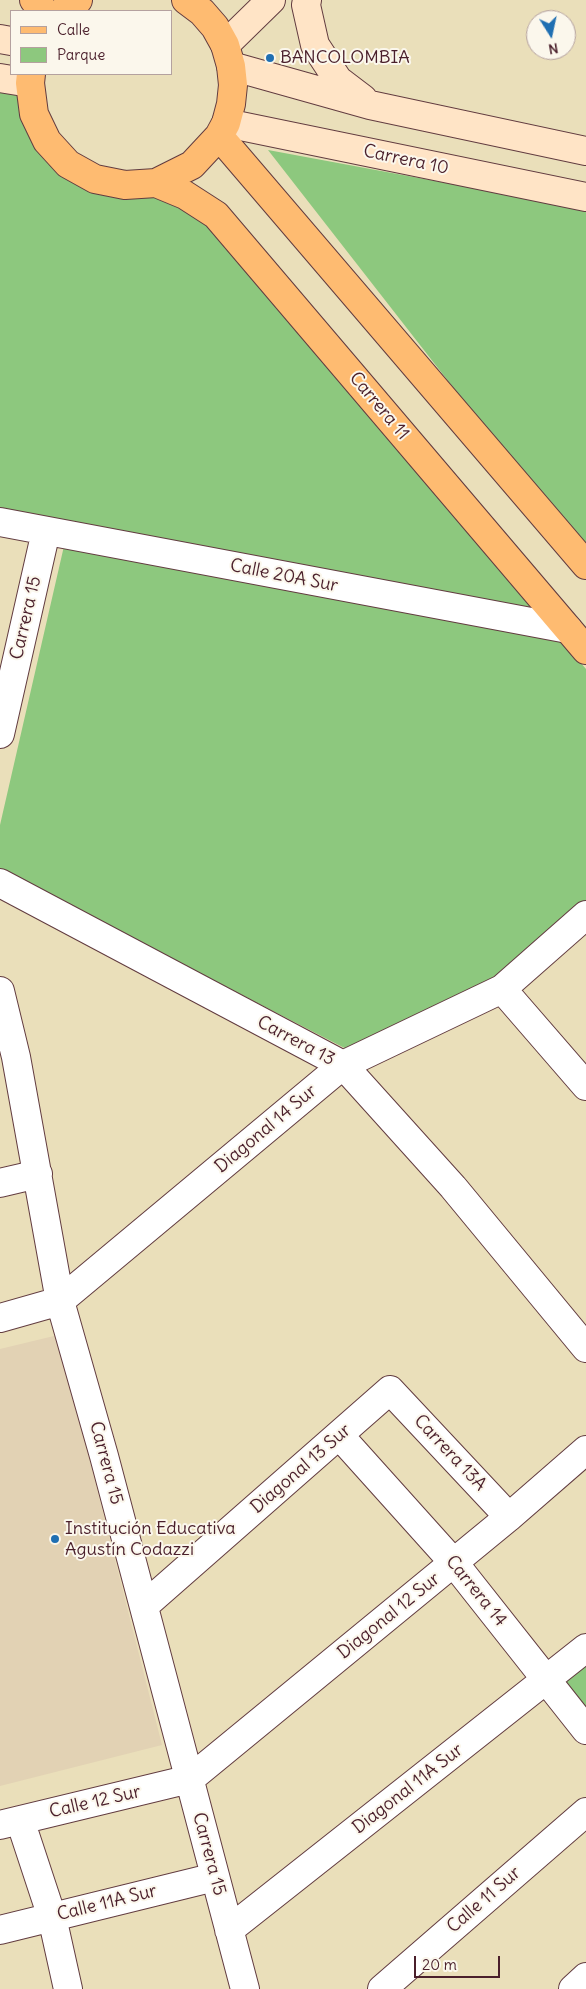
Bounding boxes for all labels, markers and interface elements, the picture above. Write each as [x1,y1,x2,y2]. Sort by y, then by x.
legend [10,10,172,75]
north arrow [526,10,576,60]
text: Calle [57,20,90,39]
text: N [547,39,560,58]
text: Parque [57,45,105,64]
place label: BANCOLOMBIA [280,47,410,69]
marker: BANCOLOMBIA [264,52,276,64]
street label: Carrera 10 [361,140,451,180]
street label: Carrera 11 [344,368,414,444]
street label: Calle 20A Sur [228,555,340,597]
street label: Carrera 15 [6,574,46,662]
street label: Carrera 13 [253,1012,339,1070]
street label: Diagonal 14 Sur [211,1080,321,1178]
street label: Carrera 13A [409,1410,491,1496]
street label: Carrera 15 [85,1419,127,1507]
street label: Diagonal 13 Sur [246,1420,356,1518]
place label: Institución Educativa Agustín Codazzi [65,1518,236,1560]
marker: Institución Educativa Agustín Codazzi [49,1533,61,1545]
street label: Carrera 14 [441,1551,511,1631]
street label: Diagonal 12 Sur [334,1568,444,1664]
street label: Diagonal 11A Sur [348,1739,468,1839]
street label: Calle 12 Sur [47,1781,143,1823]
street label: Carrera 15 [188,1810,230,1898]
street label: Calle 11 Sur [443,1862,525,1938]
street label: Calle 11A Sur [55,1880,159,1926]
scale bar [416,1946,502,1978]
text: 20 m [422,1955,457,1974]

